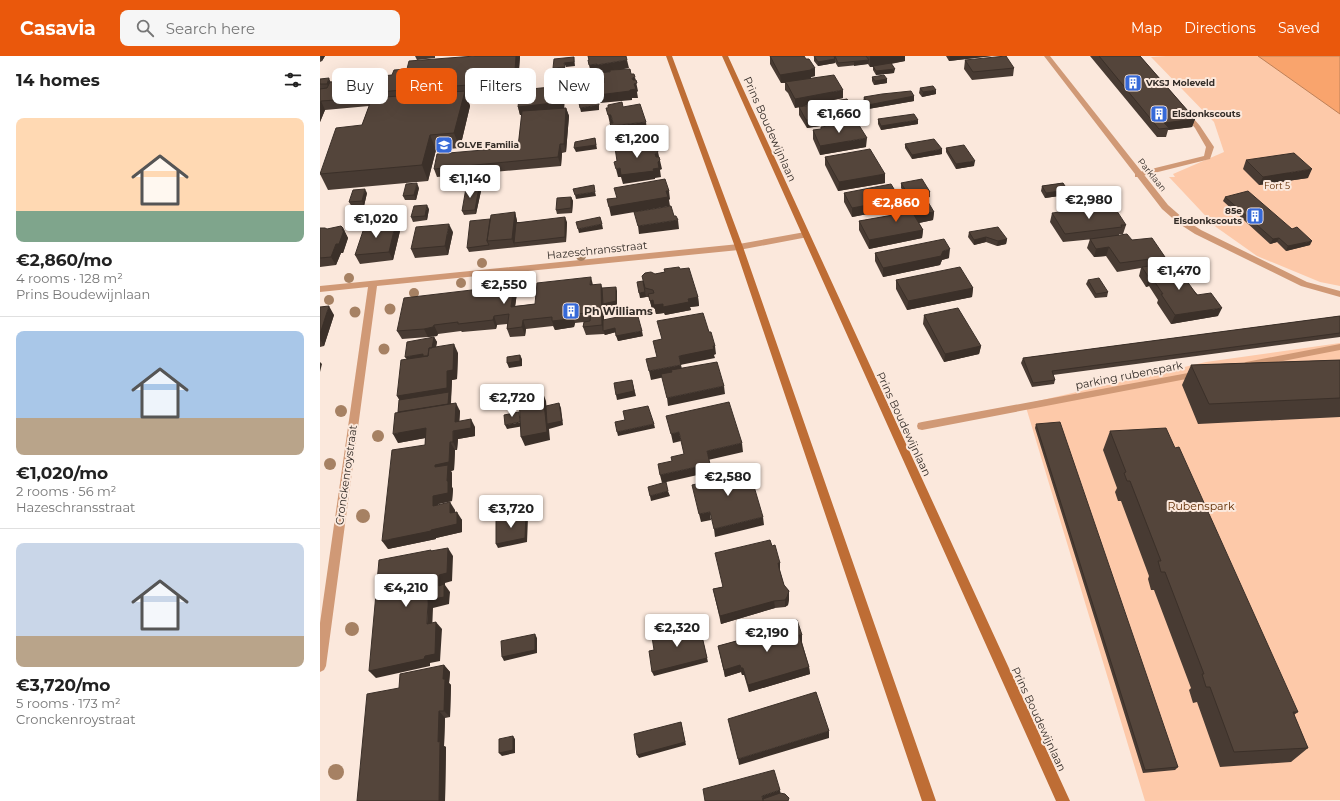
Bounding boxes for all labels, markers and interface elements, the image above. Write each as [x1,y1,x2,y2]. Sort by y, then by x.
search box [120,10,400,46]
text: Casavia [20,17,96,40]
icon: search [134,17,156,39]
text: Search here [166,19,255,38]
text: Map [1131,19,1162,37]
text: Directions [1184,19,1256,37]
text: Saved [1278,19,1320,37]
chip: Buy [332,68,388,104]
chip: Rent [396,68,457,104]
chip: Filters [465,68,536,104]
chip: New [544,68,604,104]
icon: filters [282,69,304,91]
text: 14 homes [16,70,100,90]
building icon: VKSJ Moleveld [1123,73,1143,93]
street label: Prins Boudewijnlaan [740,74,800,184]
place label: VKSJ Moleveld [1145,77,1215,88]
pin: €1,660 [806,100,872,134]
building icon: Elsdonkscouts [1149,104,1169,124]
text: €1,660 [817,105,861,121]
place label: Elsdonkscouts [1172,108,1241,119]
pin: €1,200 [604,125,670,159]
text: €1,200 [615,130,659,146]
school or university icon: OLVE Familia [434,135,454,155]
place label: OLVE Familia [457,139,519,150]
icon: home [124,144,196,216]
street label: Parklaan [1136,156,1169,194]
pin: €1,140 [437,165,503,199]
text: €1,140 [449,170,491,186]
park label: Fort 5 [1264,180,1290,191]
pin: €2,980 [1056,186,1122,220]
pin: €2,860 [863,189,929,223]
text: €2,980 [1065,191,1113,207]
text: €2,860 [872,194,920,210]
pin: €1,020 [343,205,409,239]
place label: 85e Elsdonkscouts [1174,205,1242,226]
building icon: 85e Elsdonkscouts [1245,206,1265,226]
text: €1,020 [354,210,398,226]
street label: Hazeschransstraat [546,238,648,262]
text: €2,860/mo [16,250,112,270]
pin: €1,470 [1146,257,1212,291]
text: €1,470 [1157,262,1201,278]
text: 4 rooms · 128 m² [16,270,123,286]
pin: €2,550 [471,271,537,305]
text: €2,550 [481,276,527,292]
text: Prins Boudewijnlaan [16,286,150,302]
building icon: Ph Williams [561,301,581,321]
place label: Ph Williams [584,304,653,318]
icon: home [124,357,196,429]
street label: parking rubenspark [1074,358,1184,392]
street label: Prins Boudewijnlaan [874,370,934,478]
pin: €2,720 [479,384,545,418]
text: €2,720 [489,389,535,405]
street label: Cronckenroystraat [332,423,360,526]
text: €1,020/mo [16,463,108,483]
pin: €2,580 [695,463,761,497]
text: €2,580 [705,468,751,484]
text: 2 rooms · 56 m² [16,483,116,499]
pin: €3,720 [478,495,544,529]
text: Hazeschransstraat [16,499,135,515]
park label: Rubenspark [1167,499,1235,513]
text: €3,720 [488,500,534,516]
icon: home [124,569,196,641]
pin: €4,210 [373,574,439,608]
text: €4,210 [384,579,428,595]
pin: €2,320 [644,614,710,648]
text: €2,320 [654,619,700,635]
pin: €2,190 [734,619,800,653]
text: €2,190 [745,624,789,640]
street label: Prins Boudewijnlaan [1009,665,1069,773]
text: €3,720/mo [16,675,110,695]
text: 5 rooms · 173 m² [16,695,121,711]
text: Cronckenroystraat [16,711,135,727]

